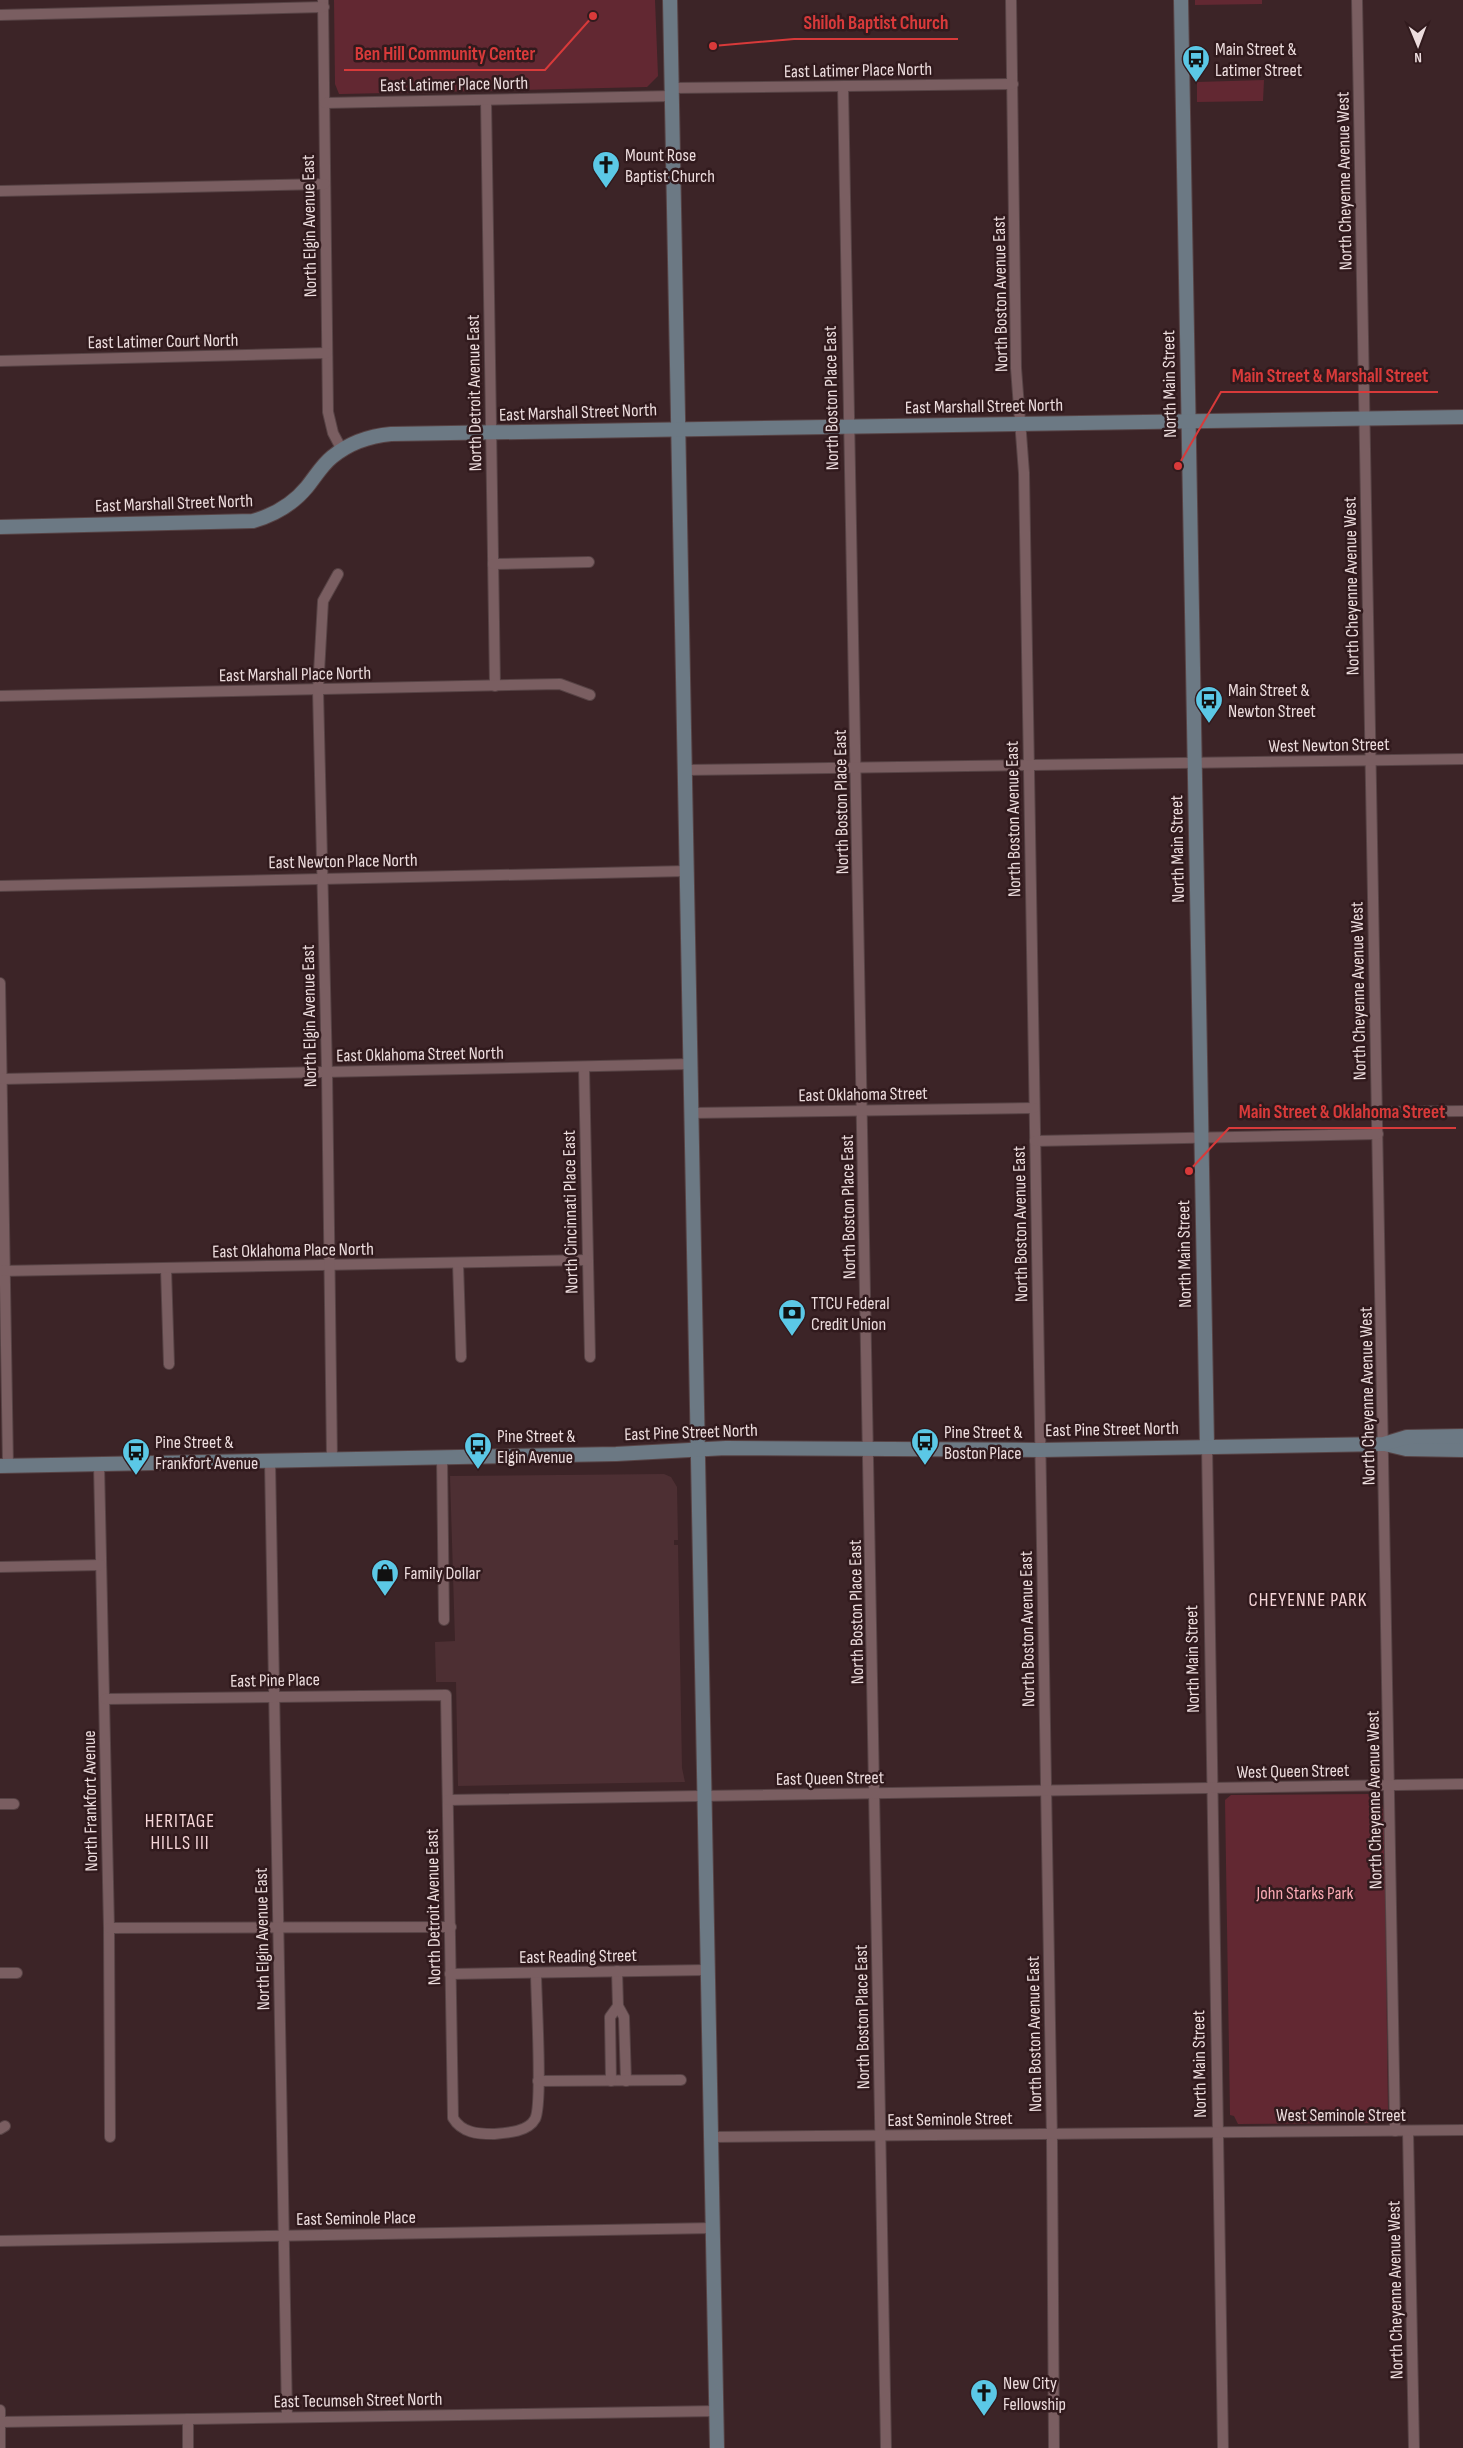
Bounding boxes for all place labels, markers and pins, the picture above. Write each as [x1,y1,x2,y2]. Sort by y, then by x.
callout: Shiloh Baptist Church [794,5,958,39]
callout: Ben Hill Community Center [344,36,545,70]
place label: Main Street & Latimer Street [1215,39,1303,81]
bus stop icon: Main Street & Latimer Street [1181,44,1211,83]
place label: Mount Rose Baptist Church [625,145,715,187]
church icon: Mount Rose Baptist Church [591,150,621,189]
callout: Main Street & Marshall Street [1221,358,1438,392]
place label: Main Street & Newton Street [1228,680,1316,722]
bus stop icon: Main Street & Newton Street [1194,685,1224,724]
callout: Main Street & Oklahoma Street [1229,1094,1456,1128]
place label: TTCU Federal Credit Union [811,1293,890,1335]
bank icon: TTCU Federal Credit Union [777,1298,807,1337]
place label: Pine Street & Boston Place [944,1422,1023,1464]
place label: Pine Street & Elgin Avenue [497,1426,576,1468]
bus stop icon: Pine Street & Boston Place [910,1427,940,1466]
bus stop icon: Pine Street & Elgin Avenue [463,1431,493,1470]
place label: Pine Street & Frankfort Avenue [155,1432,258,1474]
bus stop icon: Pine Street & Frankfort Avenue [121,1437,151,1476]
shop icon: Family Dollar [370,1558,400,1597]
place label: Family Dollar [404,1563,481,1584]
place label: New City Fellowship [1003,2373,1066,2415]
church icon: New City Fellowship [969,2378,999,2417]

